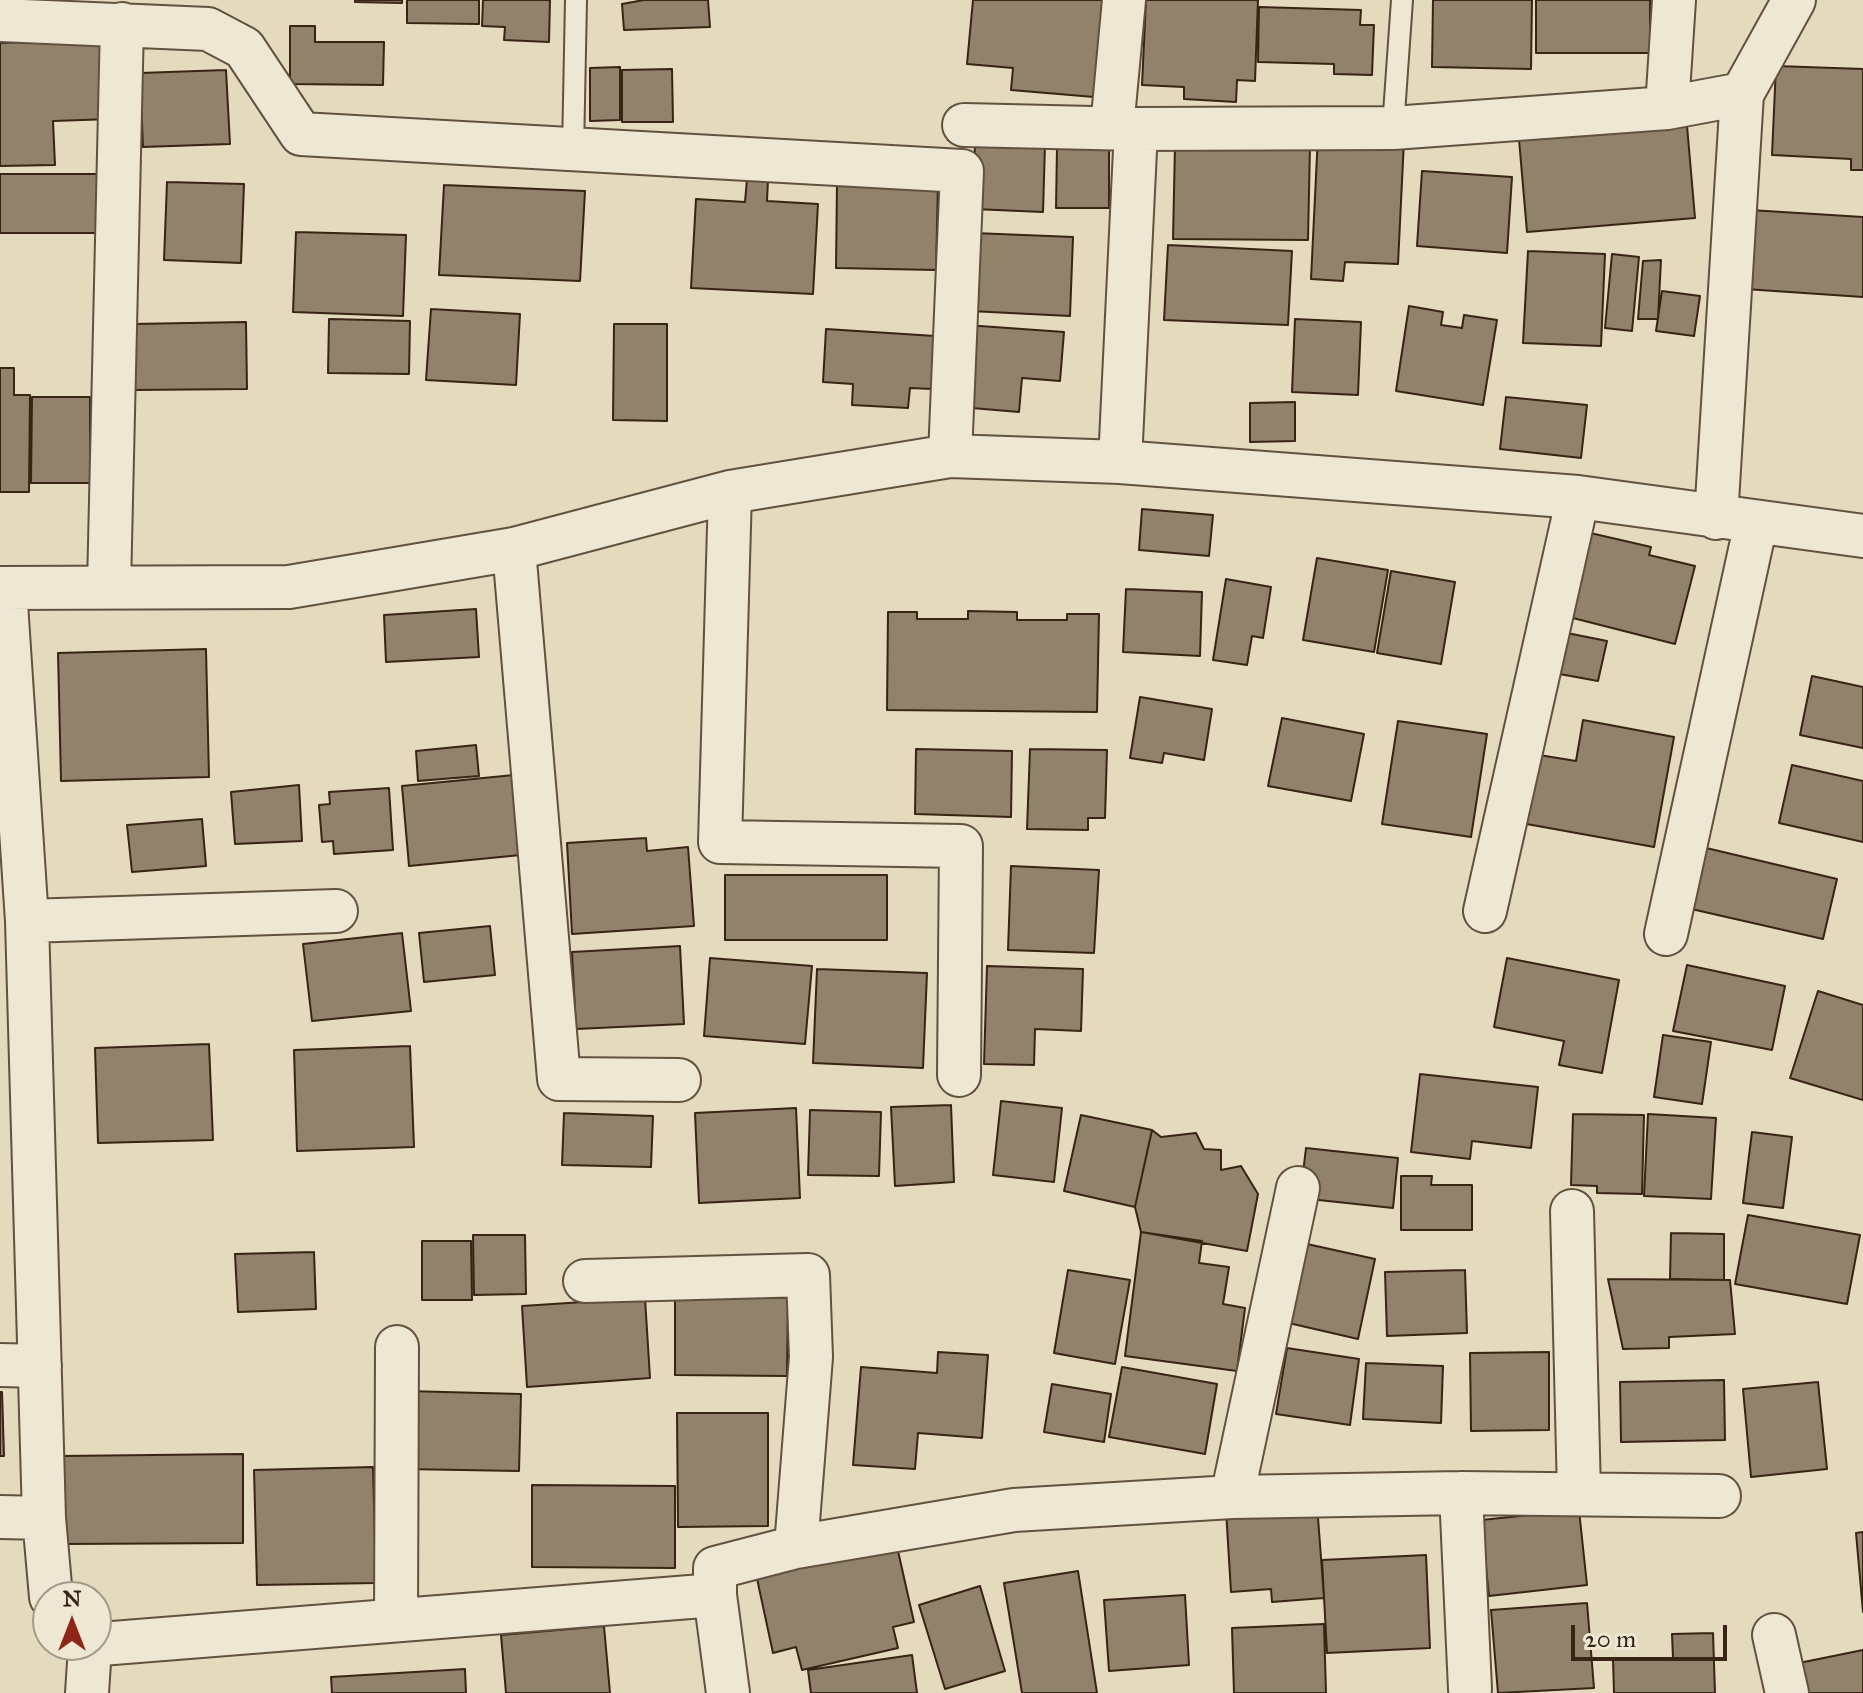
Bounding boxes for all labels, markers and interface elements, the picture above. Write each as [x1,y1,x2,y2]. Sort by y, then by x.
north arrow [32,1581,112,1661]
text: N [63,1585,81,1612]
scale bar [1575,1609,1731,1659]
text: 20 m [1585,1624,1636,1654]

